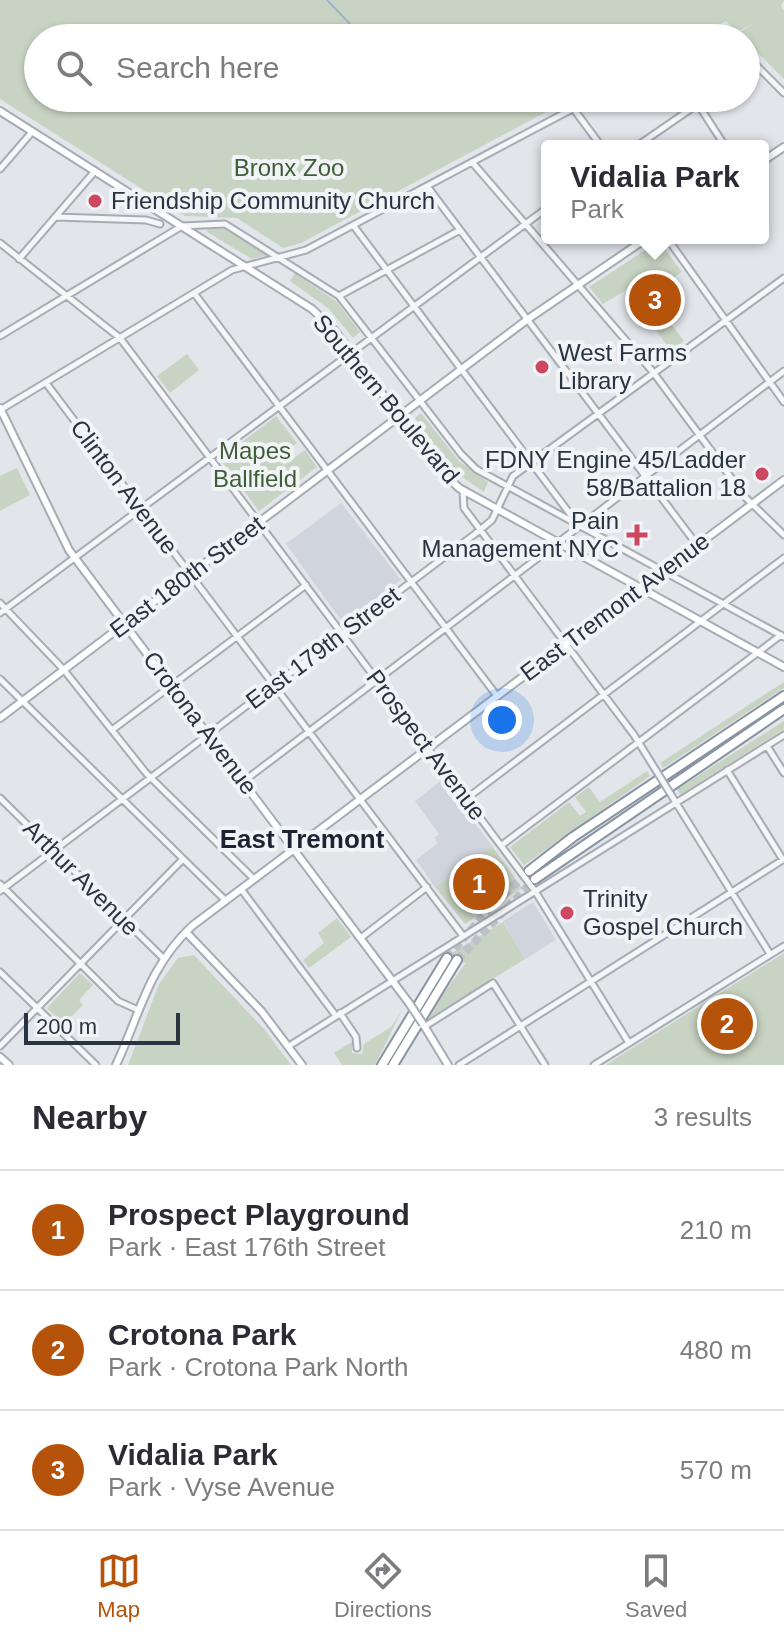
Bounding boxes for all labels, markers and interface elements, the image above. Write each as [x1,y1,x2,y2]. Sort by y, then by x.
search box [24,24,760,112]
icon: search [52,46,96,90]
text: Search here [116,51,279,84]
popup [541,140,769,244]
park label: Bronx Zoo [234,154,344,181]
text: Vidalia Park [570,160,740,193]
place label: Friendship Community Church [111,187,435,214]
marker: Friendship Community Church [86,192,104,210]
text: Park [570,194,624,224]
pin: 3 [629,270,681,330]
street label: Southern Boulevard [308,309,465,489]
place label: West Farms Library [558,339,687,394]
marker: West Farms Library [533,358,551,376]
street label: Clinton Avenue [65,414,184,559]
park label: Mapes Ballfield [213,437,297,492]
place label: FDNY Engine 45/Ladder 58/Battalion 18 [485,446,746,501]
marker: FDNY Engine 45/Ladder 58/Battalion 18 [753,465,771,483]
place label: Pain Management NYC [422,507,619,562]
street label: East 180th Street [105,510,269,643]
marker: Pain Management NYC [626,524,648,546]
street label: East Tremont Avenue [515,527,714,686]
street label: East 179th Street [241,581,405,714]
street label: Crotona Avenue [138,646,263,799]
street label: Prospect Avenue [361,664,492,825]
your location [482,700,522,740]
street label: Arthur Avenue [18,814,145,941]
district label: East Tremont [220,824,385,854]
pin: 1 [453,854,505,914]
place label: Trinity Gospel Church [583,885,743,940]
marker: Trinity Gospel Church [558,904,576,922]
pin: 2 [701,994,753,1054]
scale bar [24,1009,180,1045]
text: 200 m [36,1014,97,1039]
text: Nearby [32,1098,147,1136]
text: 3 results [654,1102,752,1132]
text: Prospect Playground [108,1198,410,1231]
text: 1 [51,1215,65,1245]
text: 210 m [680,1215,752,1245]
text: Park · East 176th Street [108,1232,385,1262]
text: Crotona Park [108,1318,296,1351]
text: 2 [51,1335,65,1365]
text: 480 m [680,1335,752,1365]
text: Park · Crotona Park North [108,1352,409,1382]
text: Vidalia Park [108,1438,278,1471]
text: 3 [51,1455,65,1485]
text: 570 m [680,1455,752,1485]
text: Park · Vyse Avenue [108,1472,335,1502]
tab: Map [97,1549,141,1623]
tab: Directions [334,1549,432,1623]
tab: Saved [625,1549,687,1623]

